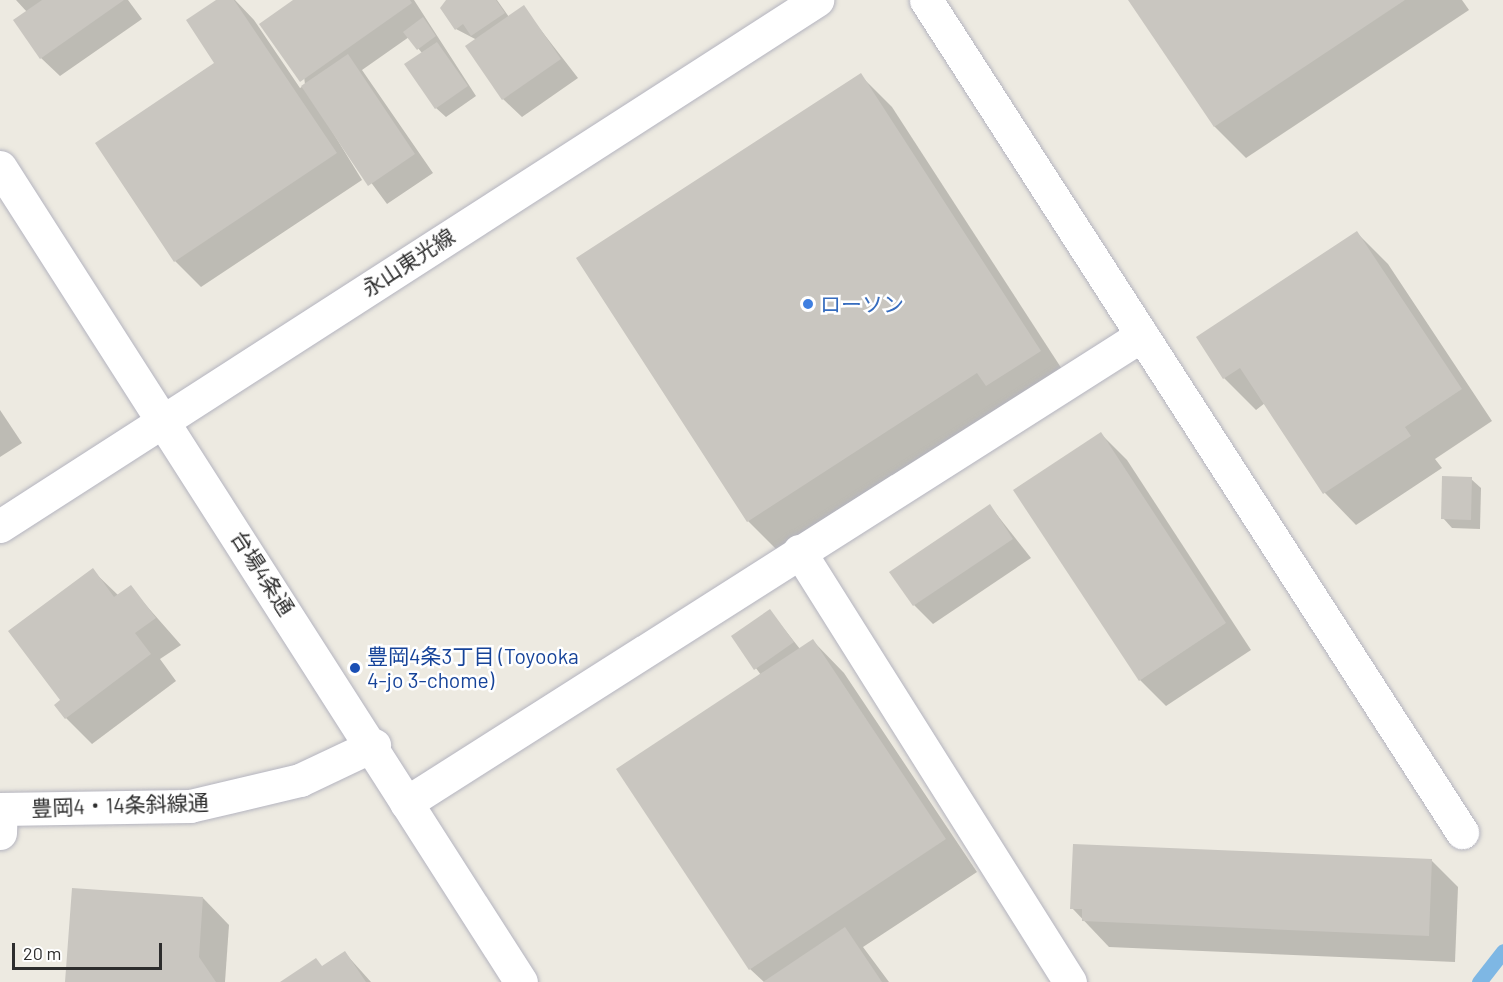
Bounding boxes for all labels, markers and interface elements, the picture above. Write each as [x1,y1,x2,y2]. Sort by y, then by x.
street label: 永山東光線 [357,223,459,301]
place label: ローソン [820,291,904,317]
marker: ローソン [801,297,815,311]
street label: 台場4条通 [226,526,300,620]
place label: 豊岡4条3丁目 (Toyooka 4-jo 3-chome) [367,643,579,693]
marker: 豊岡4条3丁目 (Toyooka 4-jo 3-chome) [348,661,362,675]
street label: 豊岡4・14条斜線通 [31,789,209,821]
scale bar [15,931,165,969]
text: 20 m [23,942,61,964]

